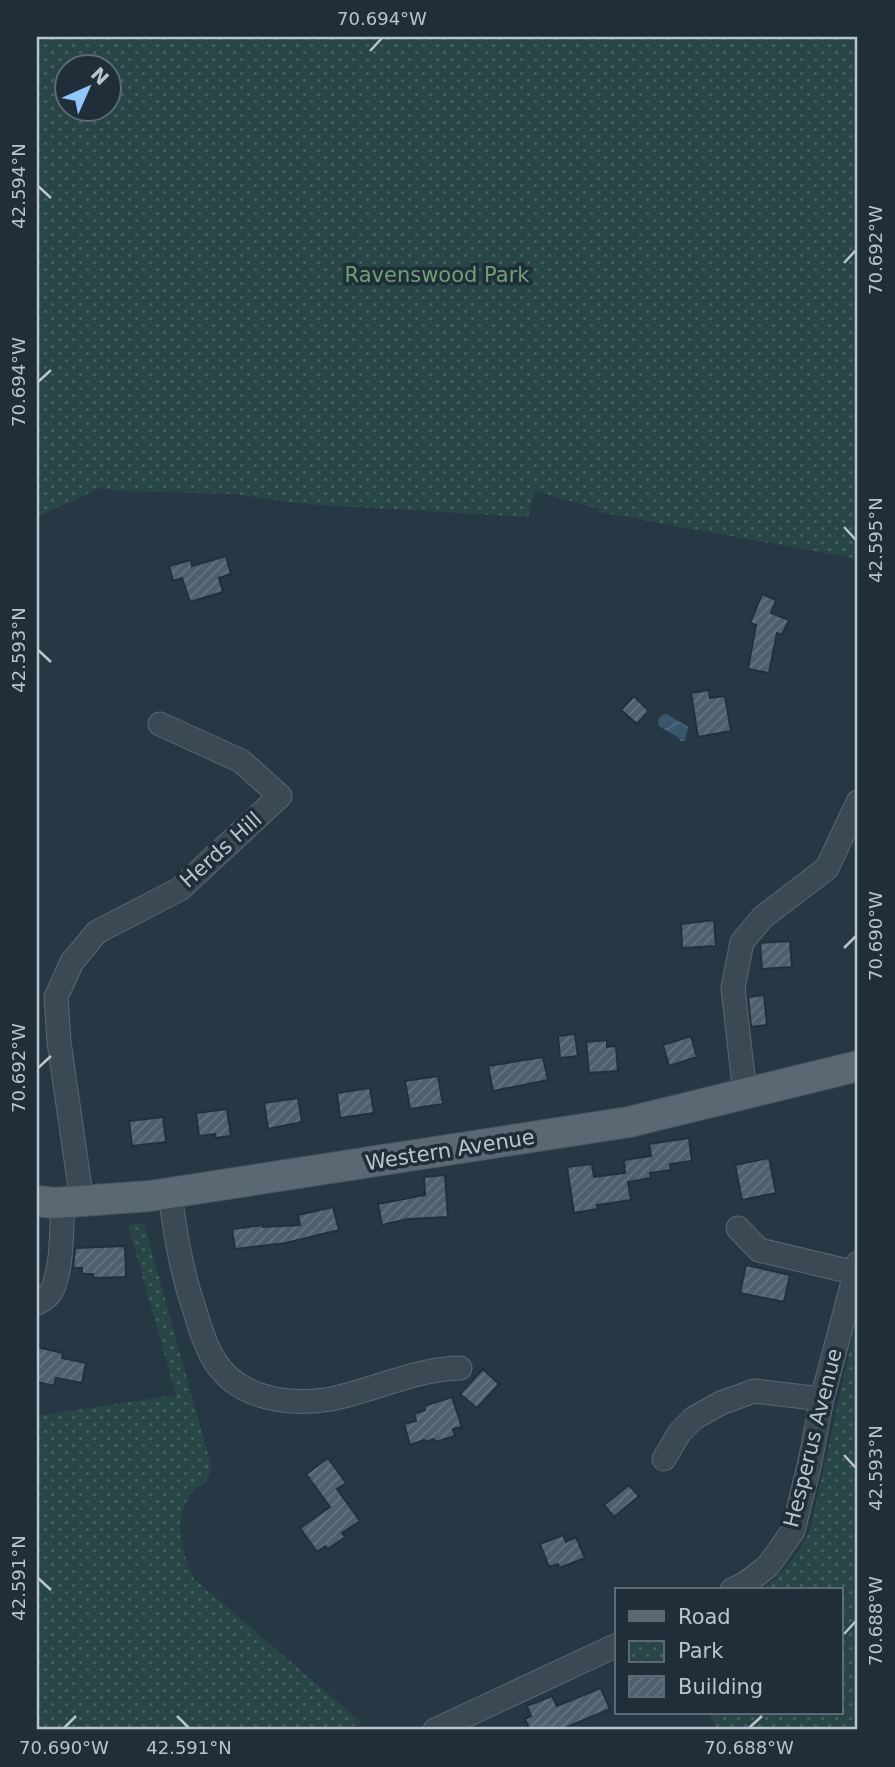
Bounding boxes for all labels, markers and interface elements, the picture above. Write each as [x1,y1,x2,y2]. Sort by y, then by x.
text: 70.694°W [337,8,427,29]
north arrow [52,52,122,122]
text: N [87,63,113,89]
text: 42.594°N [8,143,29,229]
text: 70.692°W [865,205,886,295]
park label: Ravenswood Park [345,263,530,287]
text: 70.694°W [8,337,29,427]
text: 42.595°N [865,497,886,583]
text: 42.593°N [8,607,29,693]
street label: Herds Hill [175,807,267,893]
text: 70.690°W [865,891,886,981]
text: 70.692°W [8,1023,29,1113]
street label: Western Avenue [364,1125,536,1175]
street label: Hesperus Avenue [779,1346,847,1530]
text: 42.593°N [865,1425,886,1511]
text: 42.591°N [8,1535,29,1621]
text: 70.688°W [865,1576,886,1666]
legend [615,1588,842,1714]
text: Road [678,1605,731,1629]
text: Park [678,1639,724,1663]
text: Building [678,1675,763,1699]
text: 70.690°W [19,1737,109,1758]
text: 42.591°N [146,1737,232,1758]
text: 70.688°W [704,1737,794,1758]

